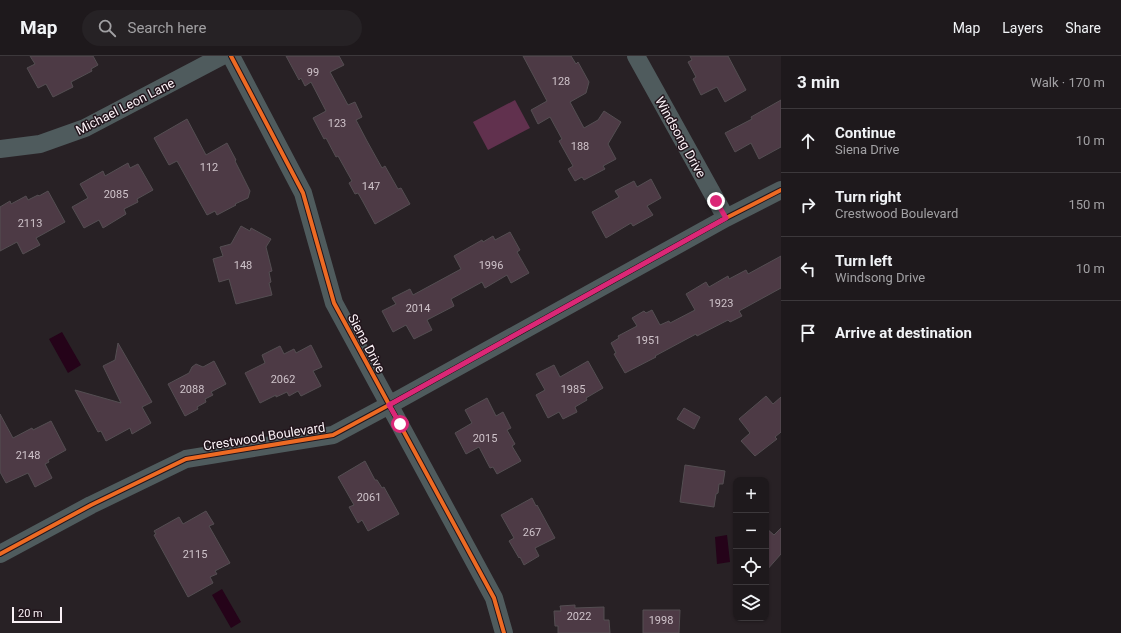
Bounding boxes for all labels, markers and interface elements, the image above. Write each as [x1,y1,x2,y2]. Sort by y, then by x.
search box [82,10,362,46]
text: Map [20,16,58,39]
icon: search [96,17,118,39]
text: Search here [128,19,206,37]
text: Map [953,20,980,36]
text: Layers [1002,20,1043,36]
text: Share [1065,20,1101,36]
house number: 99 [307,66,319,79]
text: 3 min [797,72,840,92]
street label: Michael Leon Lane [73,75,177,138]
house number: 128 [552,75,570,88]
text: Walk · 170 m [1030,75,1105,90]
street label: Windsong Drive [652,94,709,180]
house number: 123 [328,117,346,130]
text: Continue [835,124,896,142]
icon: ahead [797,130,819,152]
text: 10 m [1076,133,1105,148]
house number: 188 [571,140,589,153]
text: Siena Drive [835,142,899,157]
house number: 112 [200,161,218,174]
house number: 147 [362,180,380,193]
house number: 2085 [104,188,128,201]
text: Turn right [835,188,901,206]
route end [707,192,725,210]
icon: right [797,194,819,216]
text: 150 m [1068,197,1105,212]
text: Crestwood Boulevard [835,206,958,221]
house number: 2113 [18,217,42,230]
text: Turn left [835,252,892,270]
icon: left [797,258,819,280]
house number: 148 [234,259,252,272]
house number: 1996 [479,259,503,272]
text: 10 m [1076,261,1105,276]
text: Windsong Drive [835,270,925,285]
house number: 1923 [709,297,733,310]
house number: 2014 [406,302,430,315]
street label: Siena Drive [345,311,388,375]
icon: arrive [797,322,819,344]
text: Arrive at destination [835,324,972,342]
house number: 1951 [636,334,660,347]
house number: 2062 [271,373,295,386]
house number: 2088 [180,383,204,396]
house number: 1985 [561,383,585,396]
route start [391,415,409,433]
street label: Crestwood Boulevard [202,419,326,454]
house number: 2015 [473,432,497,445]
house number: 2148 [16,449,40,462]
map controls [733,477,769,621]
button: + [733,477,769,513]
house number: 2061 [357,491,381,504]
button: − [733,513,769,549]
house number: 267 [523,526,541,539]
house number: 2115 [183,548,207,561]
button: locate [733,549,769,585]
button: layers [733,585,769,621]
scale bar [12,605,62,624]
text: 20 m [18,607,43,620]
house number: 2022 [567,610,591,623]
house number: 1998 [649,614,673,627]

